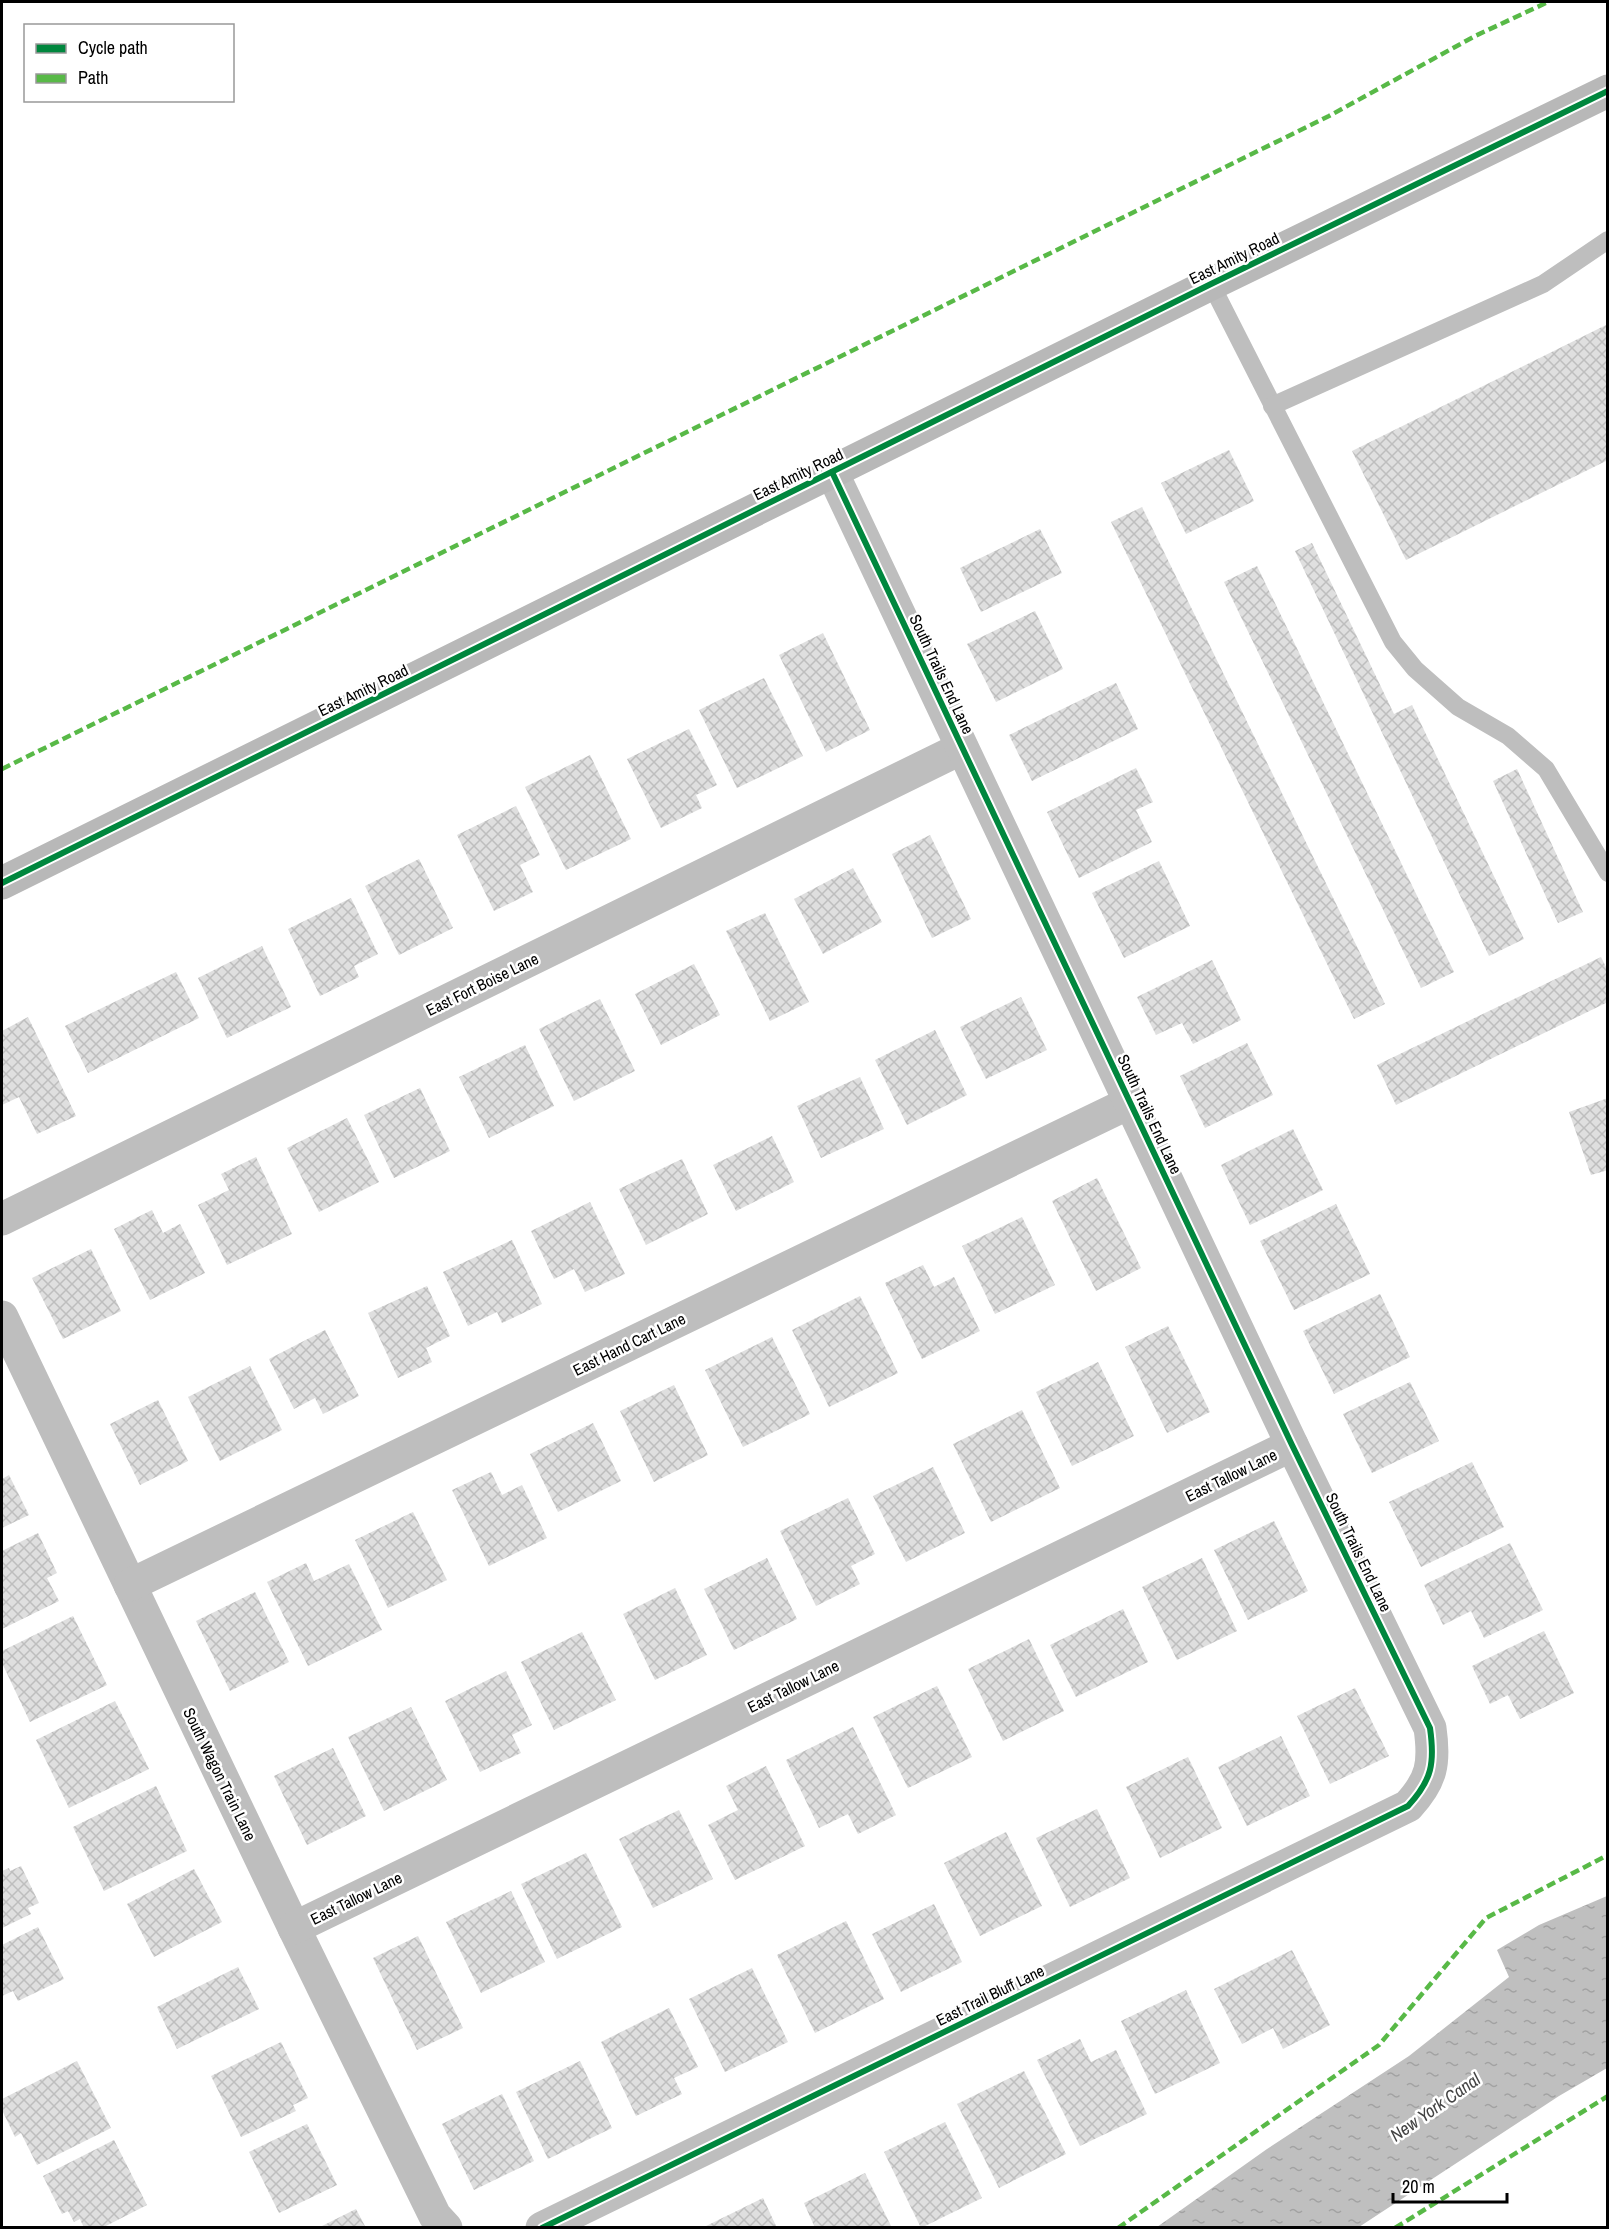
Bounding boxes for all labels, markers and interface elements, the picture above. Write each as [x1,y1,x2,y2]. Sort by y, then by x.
legend [24,24,234,102]
text: Cycle path [78,35,148,60]
text: Path [78,65,108,90]
street label: East Amity Road [1185,227,1283,289]
street label: East Amity Road [749,443,847,505]
street label: South Trails End Lane [905,611,979,737]
street label: East Amity Road [314,659,412,721]
street label: East Fort Boise Lane [422,947,542,1021]
street label: South Trails End Lane [1113,1051,1187,1177]
street label: East Hand Cart Lane [569,1307,689,1381]
street label: East Tallow Lane [1182,1443,1280,1507]
street label: South Trails End Lane [1321,1489,1397,1615]
street label: East Tallow Lane [744,1654,842,1718]
street label: South Wagon Train Lane [178,1704,262,1844]
street label: East Tallow Lane [307,1866,405,1930]
street label: East Trail Bluff Lane [932,1959,1048,2031]
water label: New York Canal [1385,2066,1486,2147]
scale bar [1393,2166,1507,2204]
text: 20 m [1402,2174,1435,2199]

